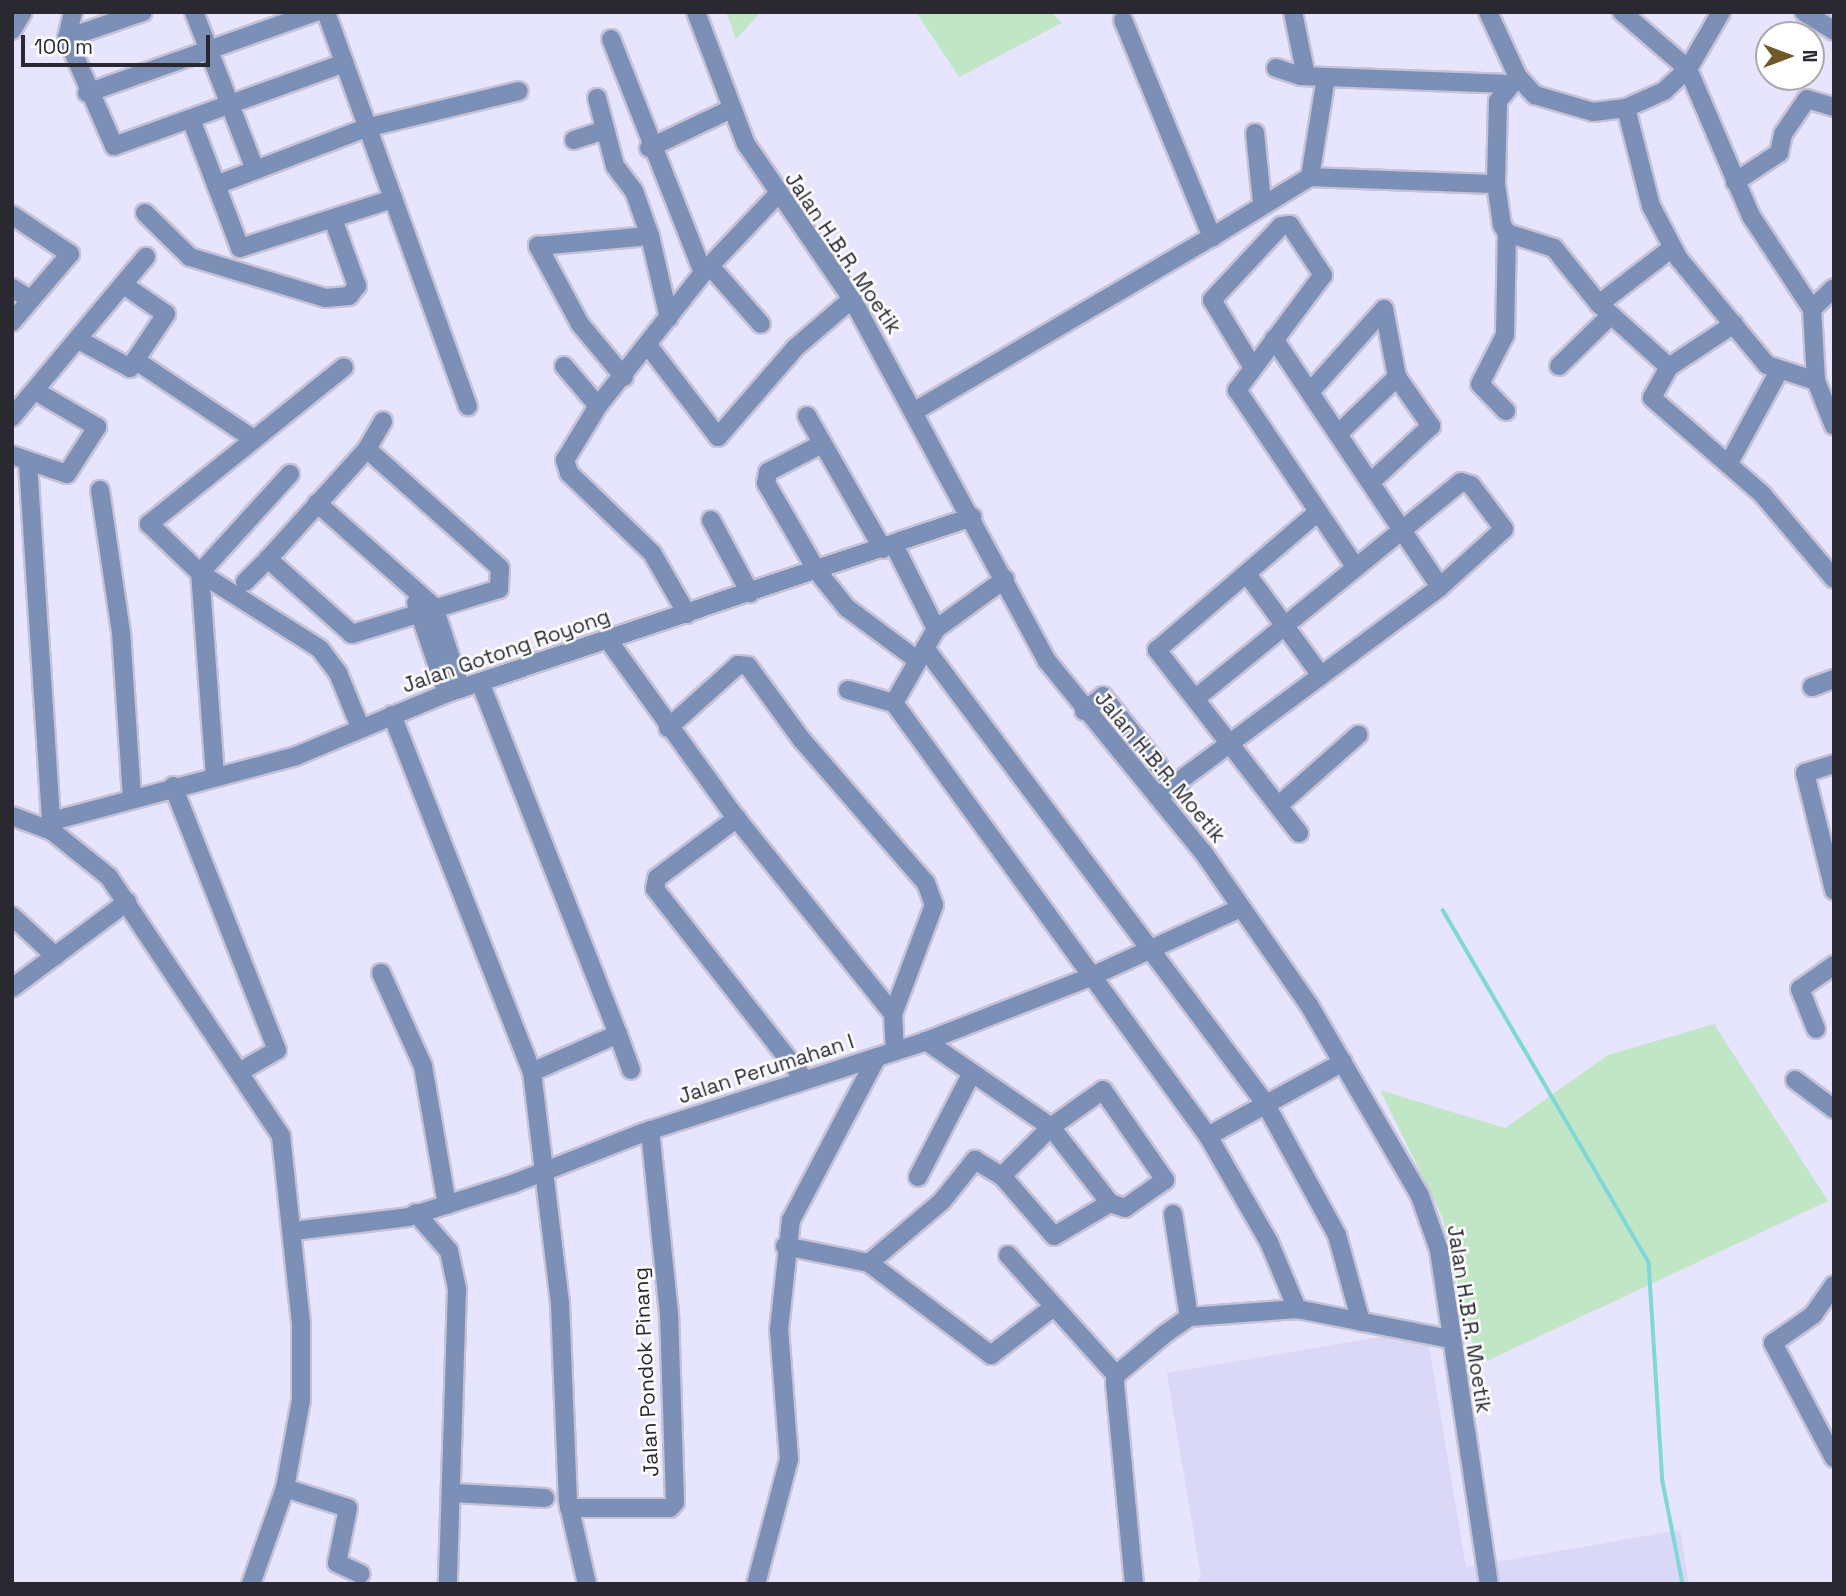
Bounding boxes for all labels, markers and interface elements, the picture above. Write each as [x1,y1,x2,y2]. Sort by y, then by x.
scale bar [24,21,214,65]
north arrow [1755,21,1825,91]
text: 100 m [34,33,93,60]
text: N [1797,50,1822,62]
street label: Jalan H.B.R. Moetik [779,167,907,339]
street label: Jalan Gotong Royong [399,604,613,698]
street label: Jalan H.B.R. Moetik [1089,686,1231,848]
street label: Jalan Perumahan I [675,1029,857,1109]
street label: Jalan H.B.R. Moetik [1442,1223,1496,1415]
street label: Jalan Pondok Pinang [628,1267,664,1477]

